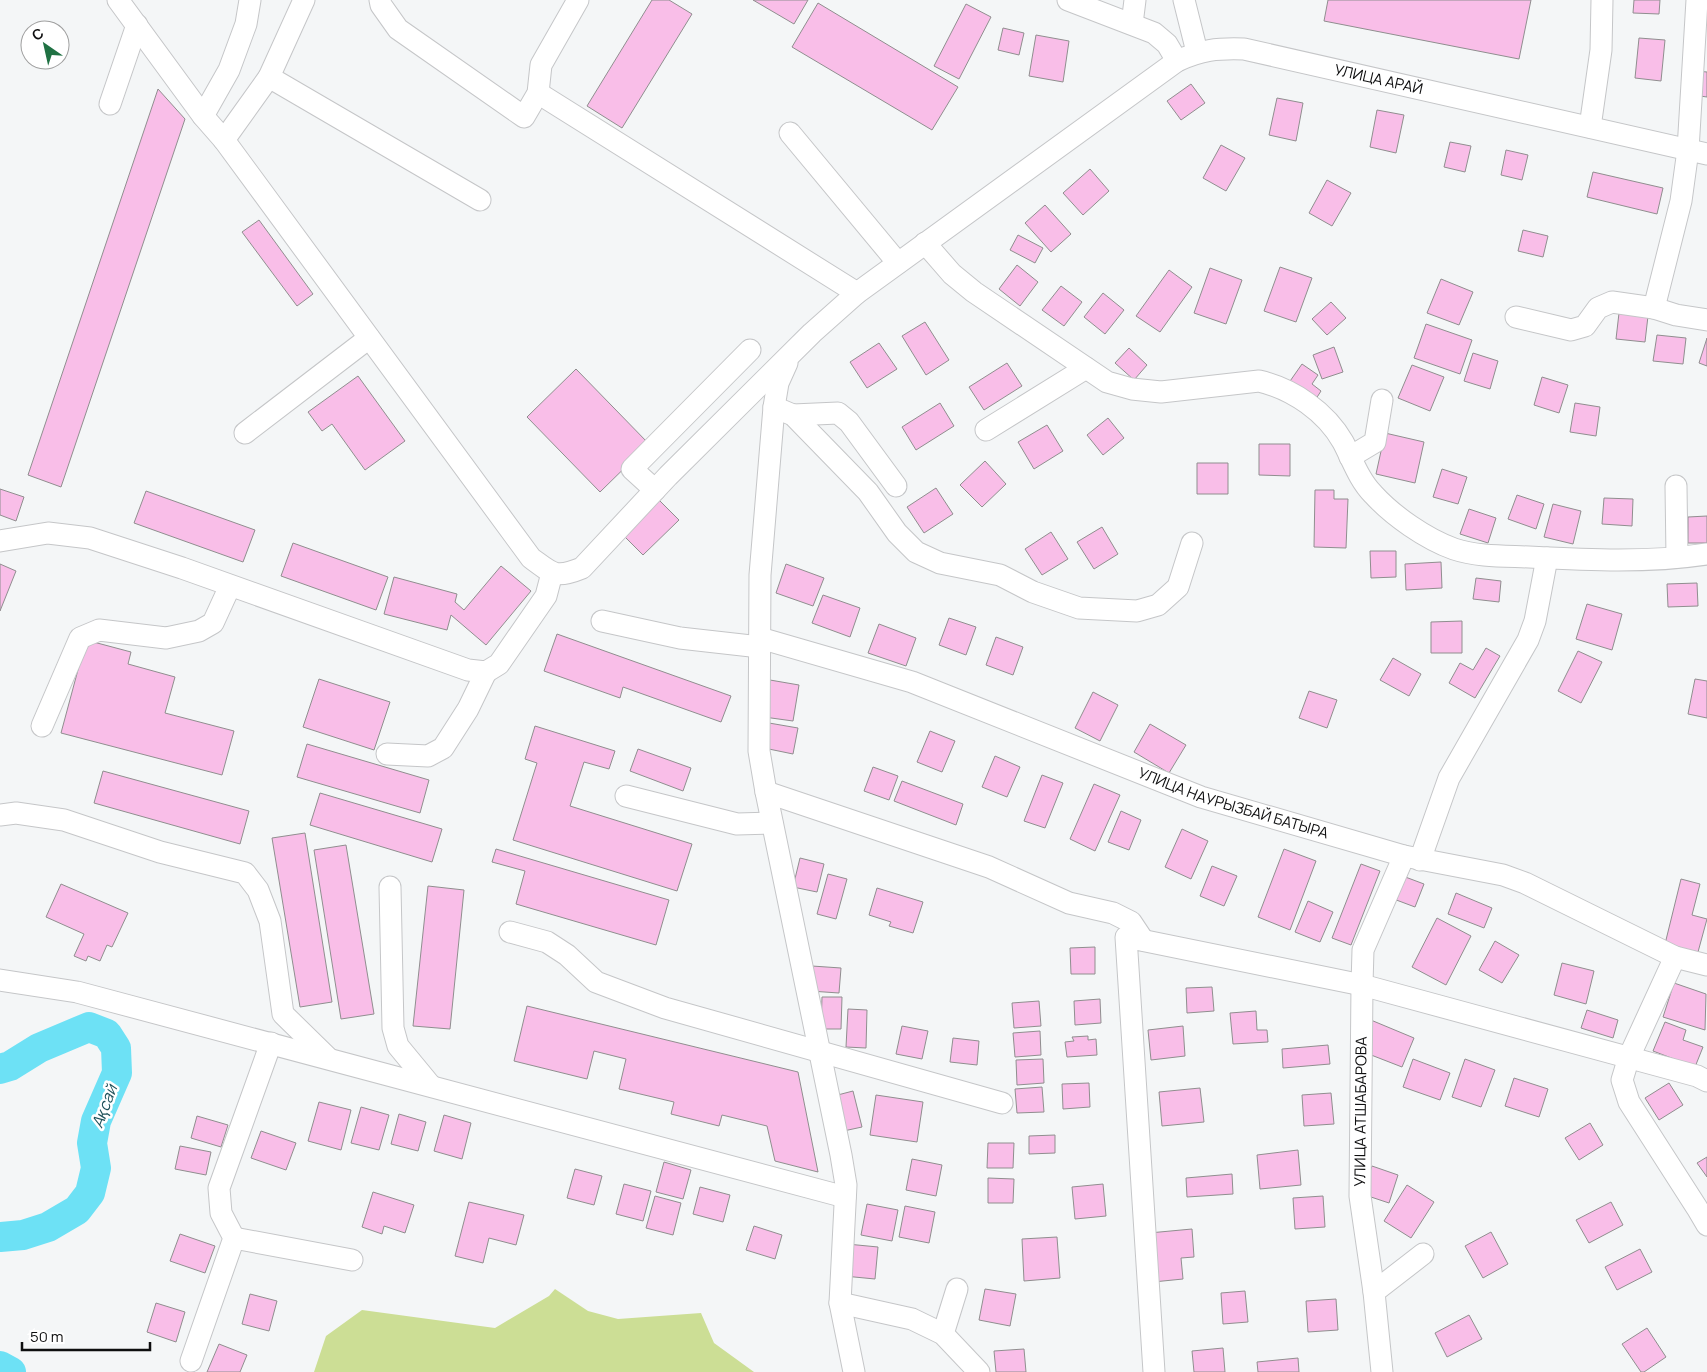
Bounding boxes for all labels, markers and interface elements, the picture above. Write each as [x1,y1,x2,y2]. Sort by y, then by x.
north arrow [20,20,70,70]
text: С [28,23,47,45]
street label: УЛИЦА АРАЙ [1332,59,1425,99]
street label: УЛИЦА НАУРЫЗБАЙ БАТЫРА [1135,762,1332,844]
street label: УЛИЦА АТШАБАРОВА [1349,1036,1372,1186]
water label: Ақсай [86,1080,123,1131]
scale bar [22,1320,150,1352]
text: 50 m [30,1326,64,1347]

